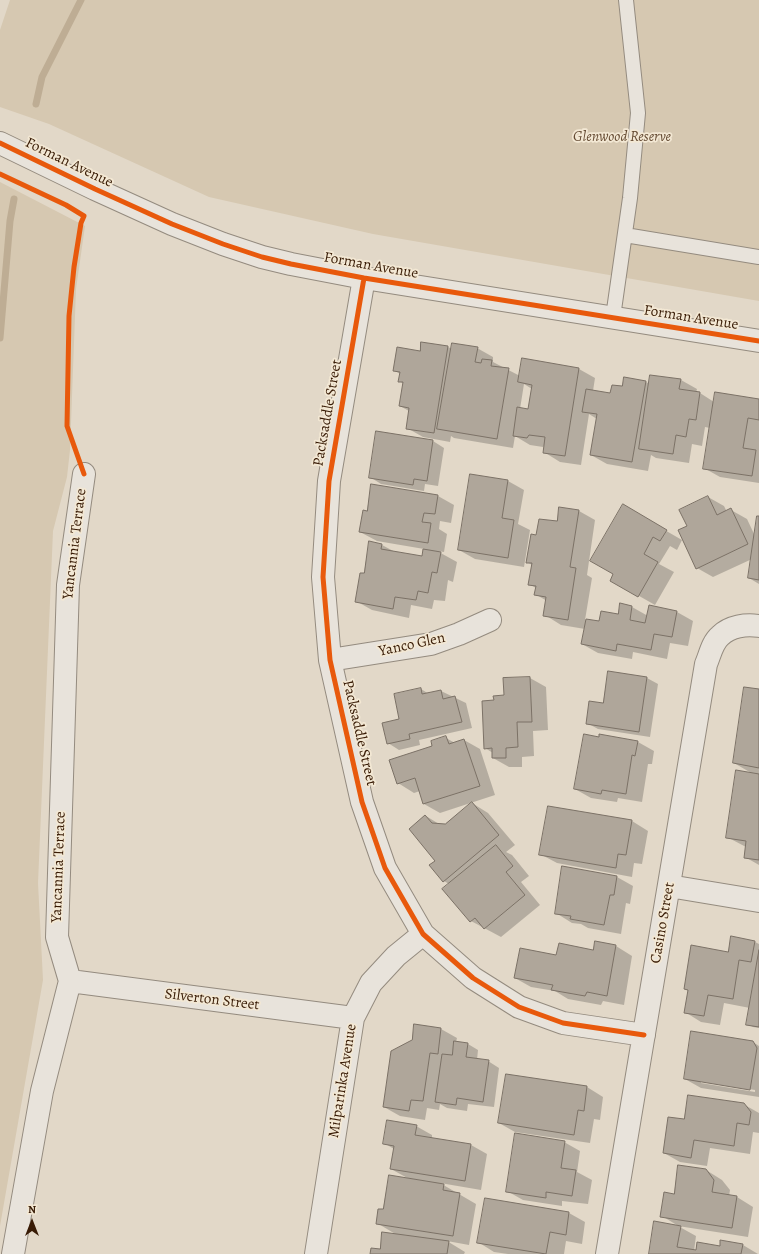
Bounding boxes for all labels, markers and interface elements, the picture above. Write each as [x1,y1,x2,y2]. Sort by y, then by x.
park label: Glenwood Reserve [573,128,671,146]
street label: Forman Avenue [22,134,116,192]
street label: Forman Avenue [322,249,420,283]
street label: Forman Avenue [642,302,740,334]
street label: Packsaddle Street [310,358,346,468]
street label: Yancannia Terrace [59,488,91,600]
street label: Yanco Glen [377,629,447,661]
street label: Packsaddle Street [338,678,380,788]
street label: Yancannia Terrace [48,811,70,923]
street label: Casino Street [647,881,679,965]
street label: Silverton Street [164,985,260,1015]
street label: Milparinka Avenue [325,1023,361,1139]
north arrow [12,1202,52,1242]
text: N [28,1202,36,1217]

